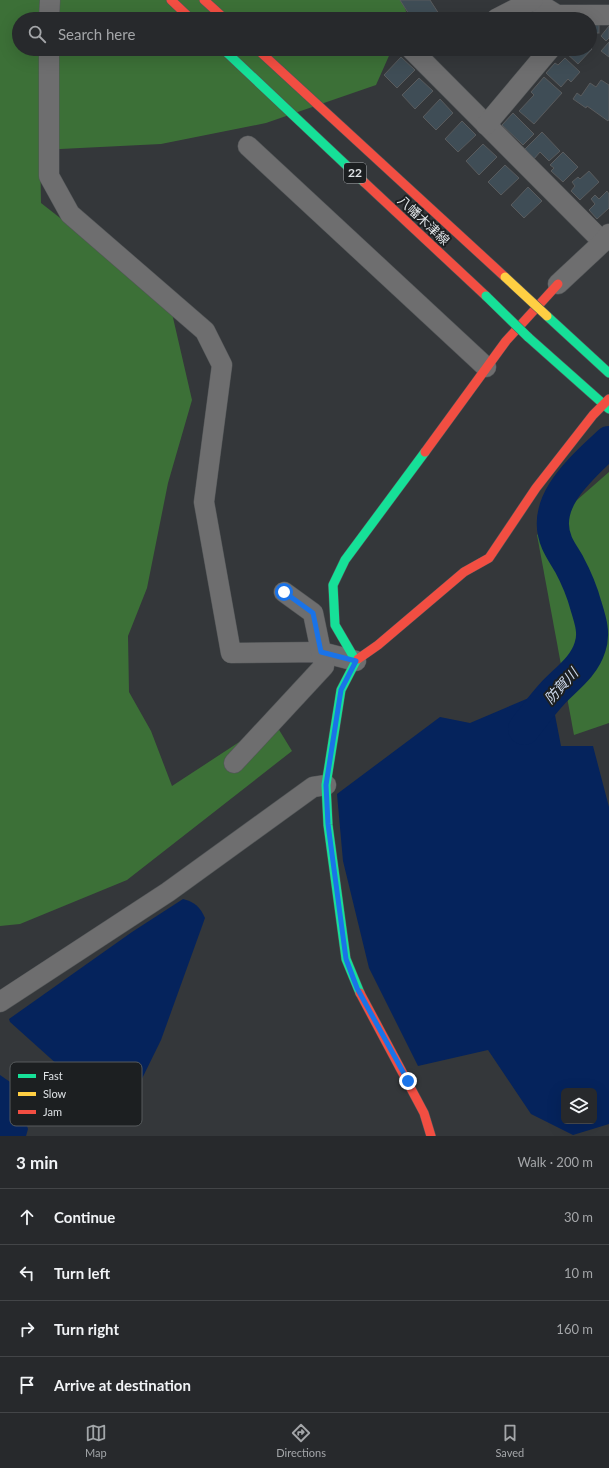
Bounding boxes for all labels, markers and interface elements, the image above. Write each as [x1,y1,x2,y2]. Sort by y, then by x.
search box [12,12,597,56]
icon: search [26,23,48,45]
text: Search here [58,25,135,43]
road number: 22 [344,163,366,183]
street label: 八幡木津線 [395,192,453,248]
route start [275,583,293,601]
water label: 防賀川 [540,663,582,707]
legend [10,1062,142,1126]
text: Fast [43,1069,63,1082]
route end [399,1072,417,1090]
text: Slow [43,1087,67,1100]
map controls [561,1088,597,1124]
button: layers [561,1088,597,1124]
text: Jam [43,1105,62,1118]
text: 3 min [16,1152,58,1173]
text: Walk · 200 m [517,1154,593,1170]
icon: ahead [16,1206,38,1228]
text: Continue [54,1208,115,1226]
text: 30 m [564,1209,593,1225]
icon: left [16,1262,38,1284]
text: Turn left [54,1264,110,1282]
text: 10 m [564,1265,593,1281]
icon: right [16,1318,38,1340]
text: Turn right [54,1320,119,1338]
text: 160 m [556,1321,593,1337]
icon: arrive [16,1374,38,1396]
text: Arrive at destination [54,1376,191,1394]
tab: Map [85,1422,107,1459]
tab: Directions [276,1422,326,1459]
tab: Saved [495,1422,524,1459]

